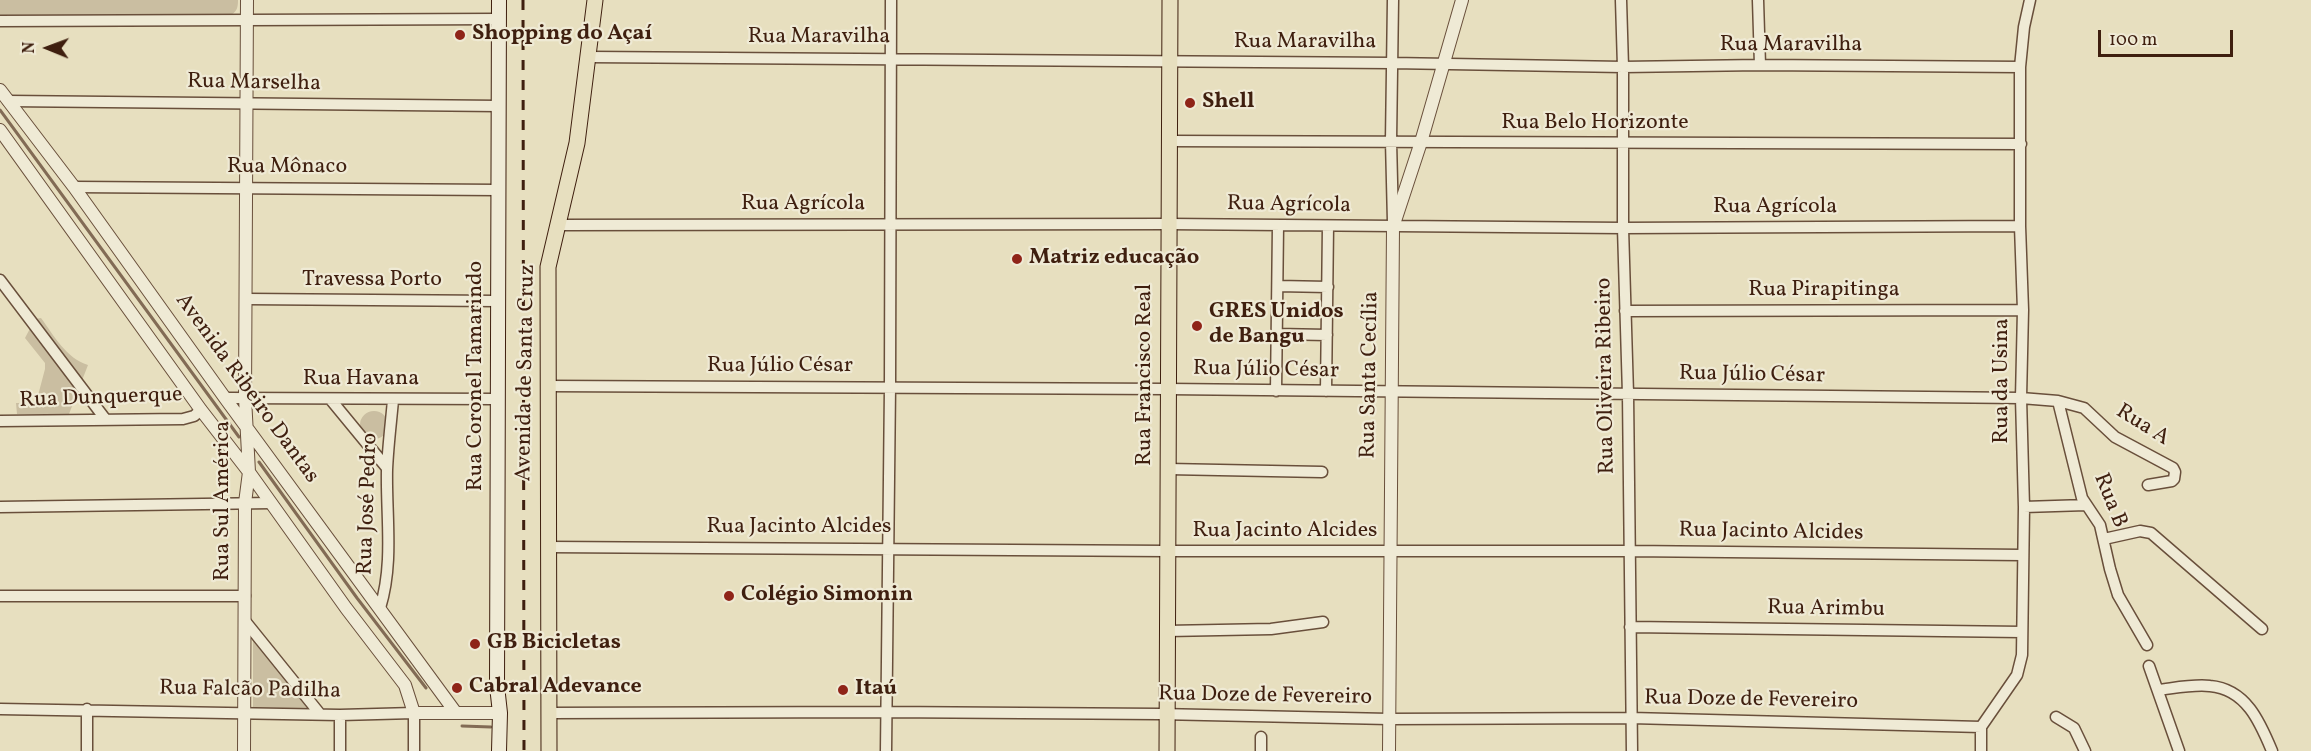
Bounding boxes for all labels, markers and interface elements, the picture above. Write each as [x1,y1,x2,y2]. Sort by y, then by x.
north arrow [18,18,78,78]
scale bar [2101,18,2236,56]
place label: Shopping do Açaí [472,22,652,48]
street label: Rua Maravilha [748,25,890,51]
marker: Shopping do Açaí [453,28,467,42]
text: 100 m [2109,28,2158,53]
street label: Rua Maravilha [1234,30,1376,56]
street label: Rua Maravilha [1720,33,1862,59]
text: N [19,42,41,54]
street label: Rua Marselha [187,70,321,98]
place label: Shell [1202,90,1254,116]
marker: Shell [1183,96,1197,110]
street label: Rua Belo Horizonte [1501,111,1689,137]
street label: Rua Mônaco [227,155,347,181]
street label: Rua Agrícola [741,192,865,218]
street label: Rua Agrícola [1227,192,1351,220]
street label: Rua Agrícola [1713,195,1837,221]
place label: Matriz educação [1029,246,1199,272]
marker: Matriz educação [1010,252,1024,266]
street label: Rua Coronel Tamarindo [464,261,490,491]
street label: Avenida de Santa Cruz [512,264,542,482]
street label: Travessa Porto [302,268,442,294]
street label: Rua Oliveira Ribeiro [1592,277,1622,475]
street label: Rua Pirapitinga [1748,278,1900,304]
street label: Rua Francisco Real [1133,284,1159,466]
street label: Avenida Ribeiro Dantas [168,289,324,489]
street label: Rua Santa Cecília [1356,291,1386,459]
place label: GRES Unidos de Bangu [1209,300,1344,352]
street label: Rua da Usina [1990,318,2016,444]
marker: GRES Unidos de Bangu [1190,319,1204,333]
street label: Rua Júlio César [707,354,853,380]
street label: Rua Júlio César [1193,357,1339,385]
street label: Rua Júlio César [1679,362,1825,390]
street label: Rua Havana [303,367,419,393]
street label: Rua Dunquerque [19,383,183,415]
street label: Rua A [2110,399,2174,453]
street label: Rua Sul América [211,421,237,581]
street label: Rua José Pedro [353,433,385,575]
street label: Rua B [2086,470,2132,532]
street label: Rua Jacinto Alcides [707,515,891,541]
street label: Rua Jacinto Alcides [1678,518,1864,548]
street label: Rua Jacinto Alcides [1193,519,1377,545]
place label: Colégio Simonin [741,583,913,609]
marker: Colégio Simonin [722,589,736,603]
street label: Rua Arimbu [1767,596,1885,624]
place label: GB Bicicletas [487,631,621,657]
marker: GB Bicicletas [468,637,482,651]
place label: Cabral Adevance [469,675,642,701]
street label: Rua Falcão Padilha [159,676,341,706]
place label: Itaú [855,677,897,703]
marker: Cabral Adevance [450,681,464,695]
street label: Rua Doze de Fevereiro [1158,682,1372,712]
marker: Itaú [836,683,850,697]
street label: Rua Doze de Fevereiro [1644,686,1858,716]

